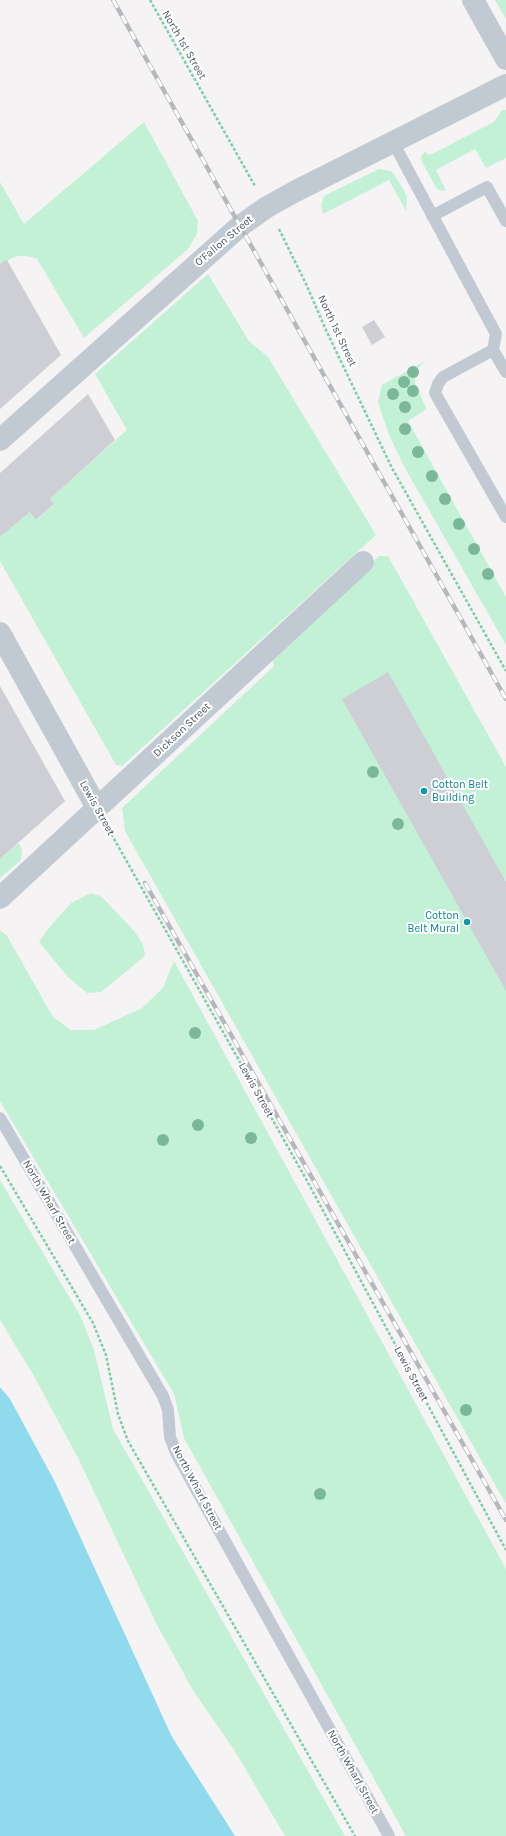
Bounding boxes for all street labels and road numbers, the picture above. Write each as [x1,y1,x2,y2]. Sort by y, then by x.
street label: North 1st Street [159,8,209,82]
street label: O'Fallon Street [192,213,256,269]
street label: North 1st Street [315,293,359,369]
street label: Dickson Street [151,700,213,760]
street label: Lewis Street [77,778,117,838]
street label: Lewis Street [236,1060,276,1120]
street label: North Wharf Street [20,1158,78,1246]
street label: Lewis Street [391,1344,431,1404]
street label: North Wharf Street [169,1443,225,1533]
street label: North Wharf Street [324,1728,382,1816]

